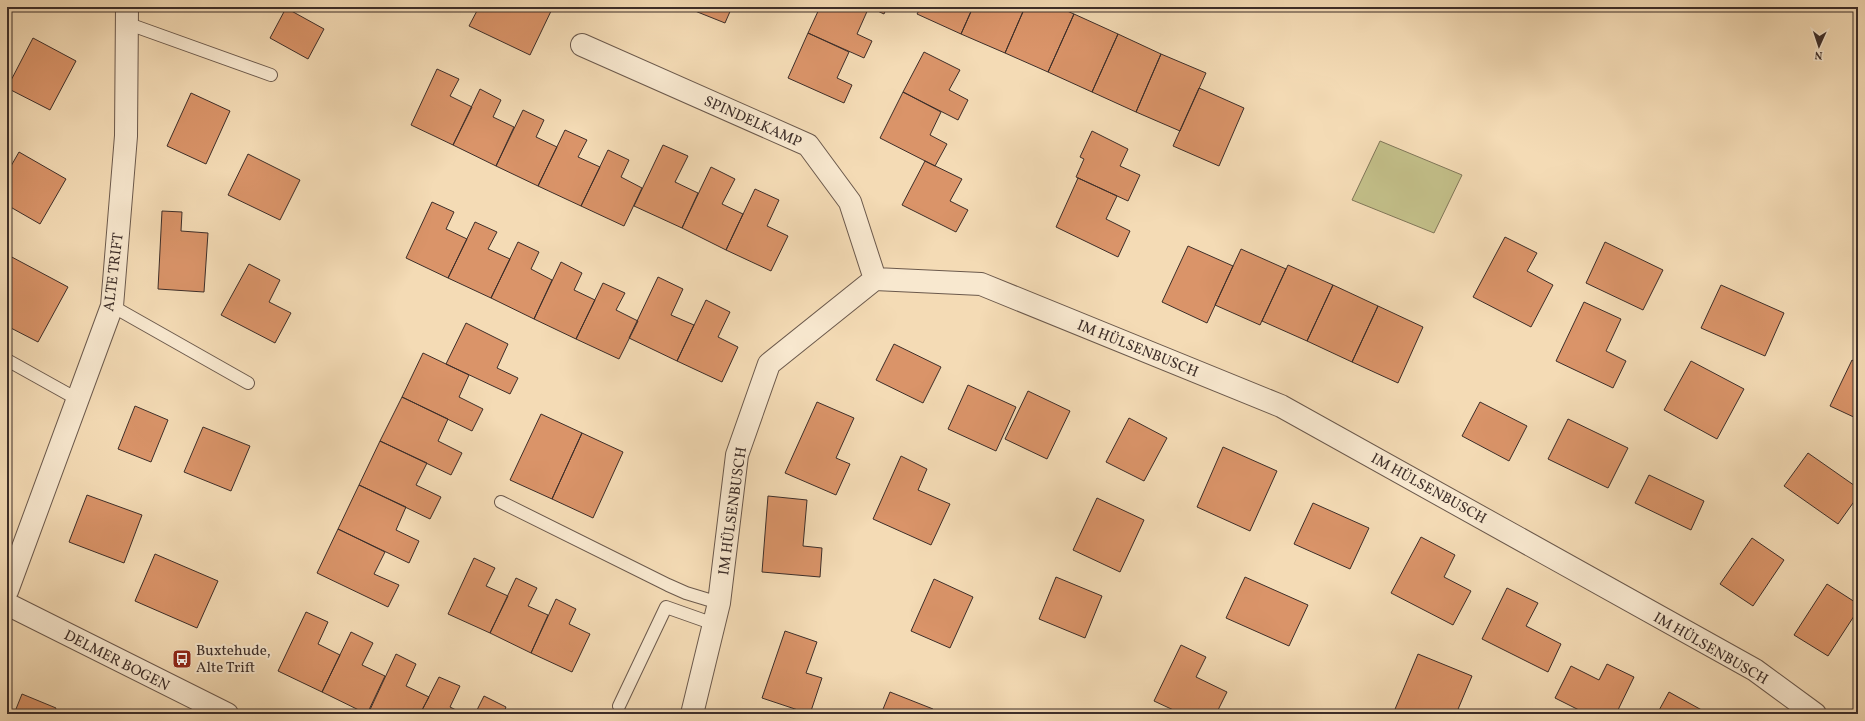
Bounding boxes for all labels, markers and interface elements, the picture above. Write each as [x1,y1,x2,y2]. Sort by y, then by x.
north arrow [1799,26,1839,66]
text: N [1814,47,1823,62]
street label: SPINDELKAMP [700,91,805,153]
street label: ALTE TRIFT [99,231,130,313]
street label: IM HÜLSENBUSCH [1074,315,1201,383]
street label: IM HÜLSENBUSCH [714,446,753,577]
street label: IM HÜLSENBUSCH [1367,449,1490,530]
street label: IM HÜLSENBUSCH [1649,608,1772,691]
street label: DELMER BOGEN [60,626,173,697]
place label: Buxtehude, Alte Trift [196,641,271,679]
bus stop icon: Buxtehude, Alte Trift [171,648,193,670]

